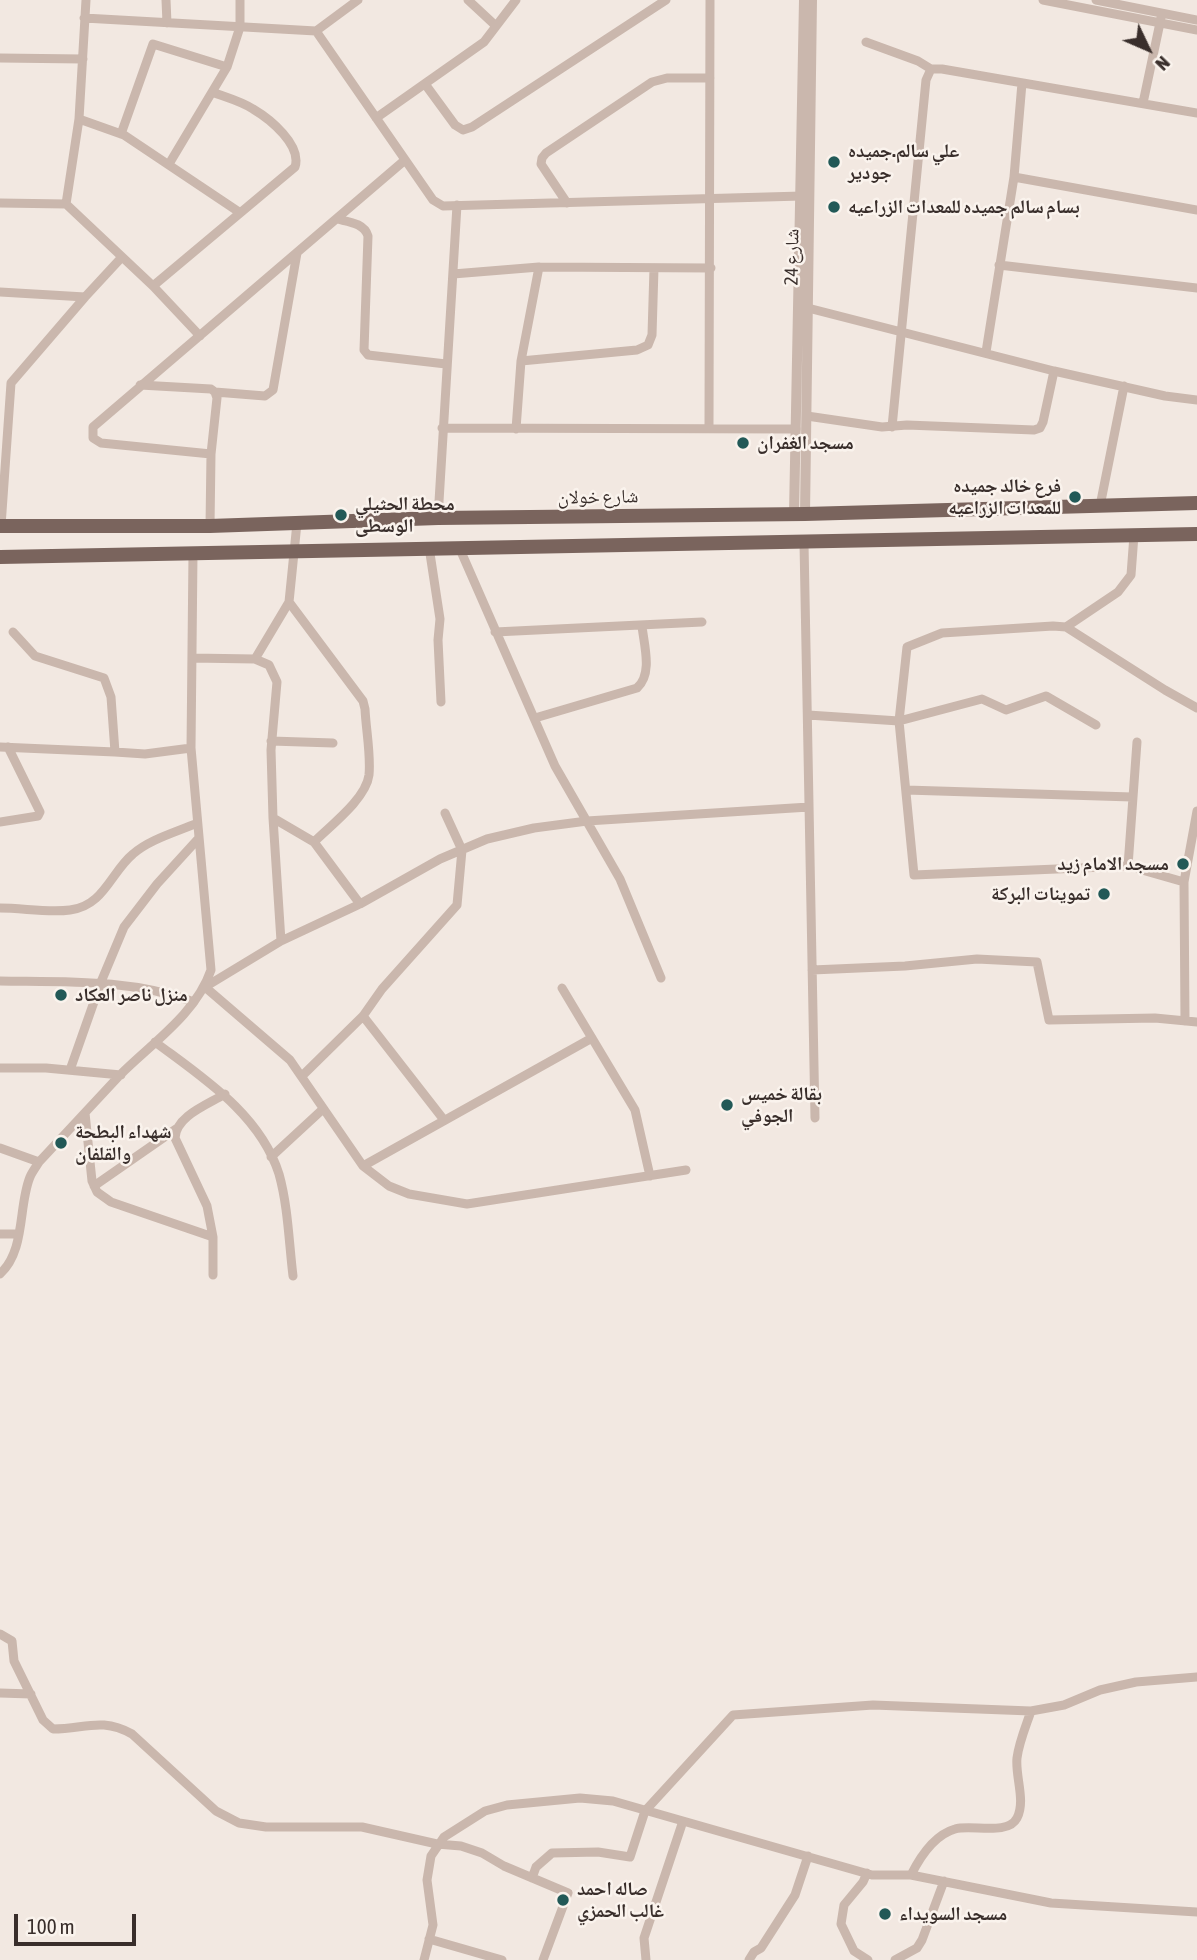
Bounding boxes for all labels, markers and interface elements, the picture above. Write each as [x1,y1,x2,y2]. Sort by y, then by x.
north arrow [1113,14,1183,84]
text: N [1151,52,1175,75]
place label: علي سالم.جميده جودير [848,140,959,184]
marker: علي سالم.جميده جودير [826,154,842,170]
place label: بسام سالم جميده للمعدات الزراعيه [848,196,1080,218]
marker: بسام سالم جميده للمعدات الزراعيه [826,199,842,215]
street label: شارع 24 [780,229,804,285]
place label: مسجد الغفران [757,432,854,454]
marker: مسجد الغفران [735,435,751,451]
place label: فرع خالد جميده للمعدات الزراعيه [948,475,1061,519]
street label: شارع خولان [557,485,639,509]
marker: فرع خالد جميده للمعدات الزراعيه [1067,489,1083,505]
place label: محطة الحثيلي الوسطى [355,493,455,537]
marker: محطة الحثيلي الوسطى [333,507,349,523]
place label: مسجد الامام زيد [1057,853,1169,875]
marker: مسجد الامام زيد [1175,856,1191,872]
place label: تموينات البركة [991,883,1090,905]
marker: تموينات البركة [1096,886,1112,902]
place label: منزل ناصر العكاد [75,984,188,1006]
marker: منزل ناصر العكاد [53,987,69,1003]
place label: بقالة خميس الجوفي [741,1083,822,1127]
marker: بقالة خميس الجوفي [719,1097,735,1113]
place label: شهداء البطحة والقلفان [75,1121,171,1165]
marker: شهداء البطحة والقلفان [53,1135,69,1151]
place label: صاله احمد غالب الحمزي [577,1878,664,1922]
marker: صاله احمد غالب الحمزي [555,1892,571,1908]
scale bar [18,1900,140,1944]
place label: مسجد السويداء [899,1903,1007,1925]
marker: مسجد السويداء [877,1906,893,1922]
text: 100 m [27,1914,75,1938]

